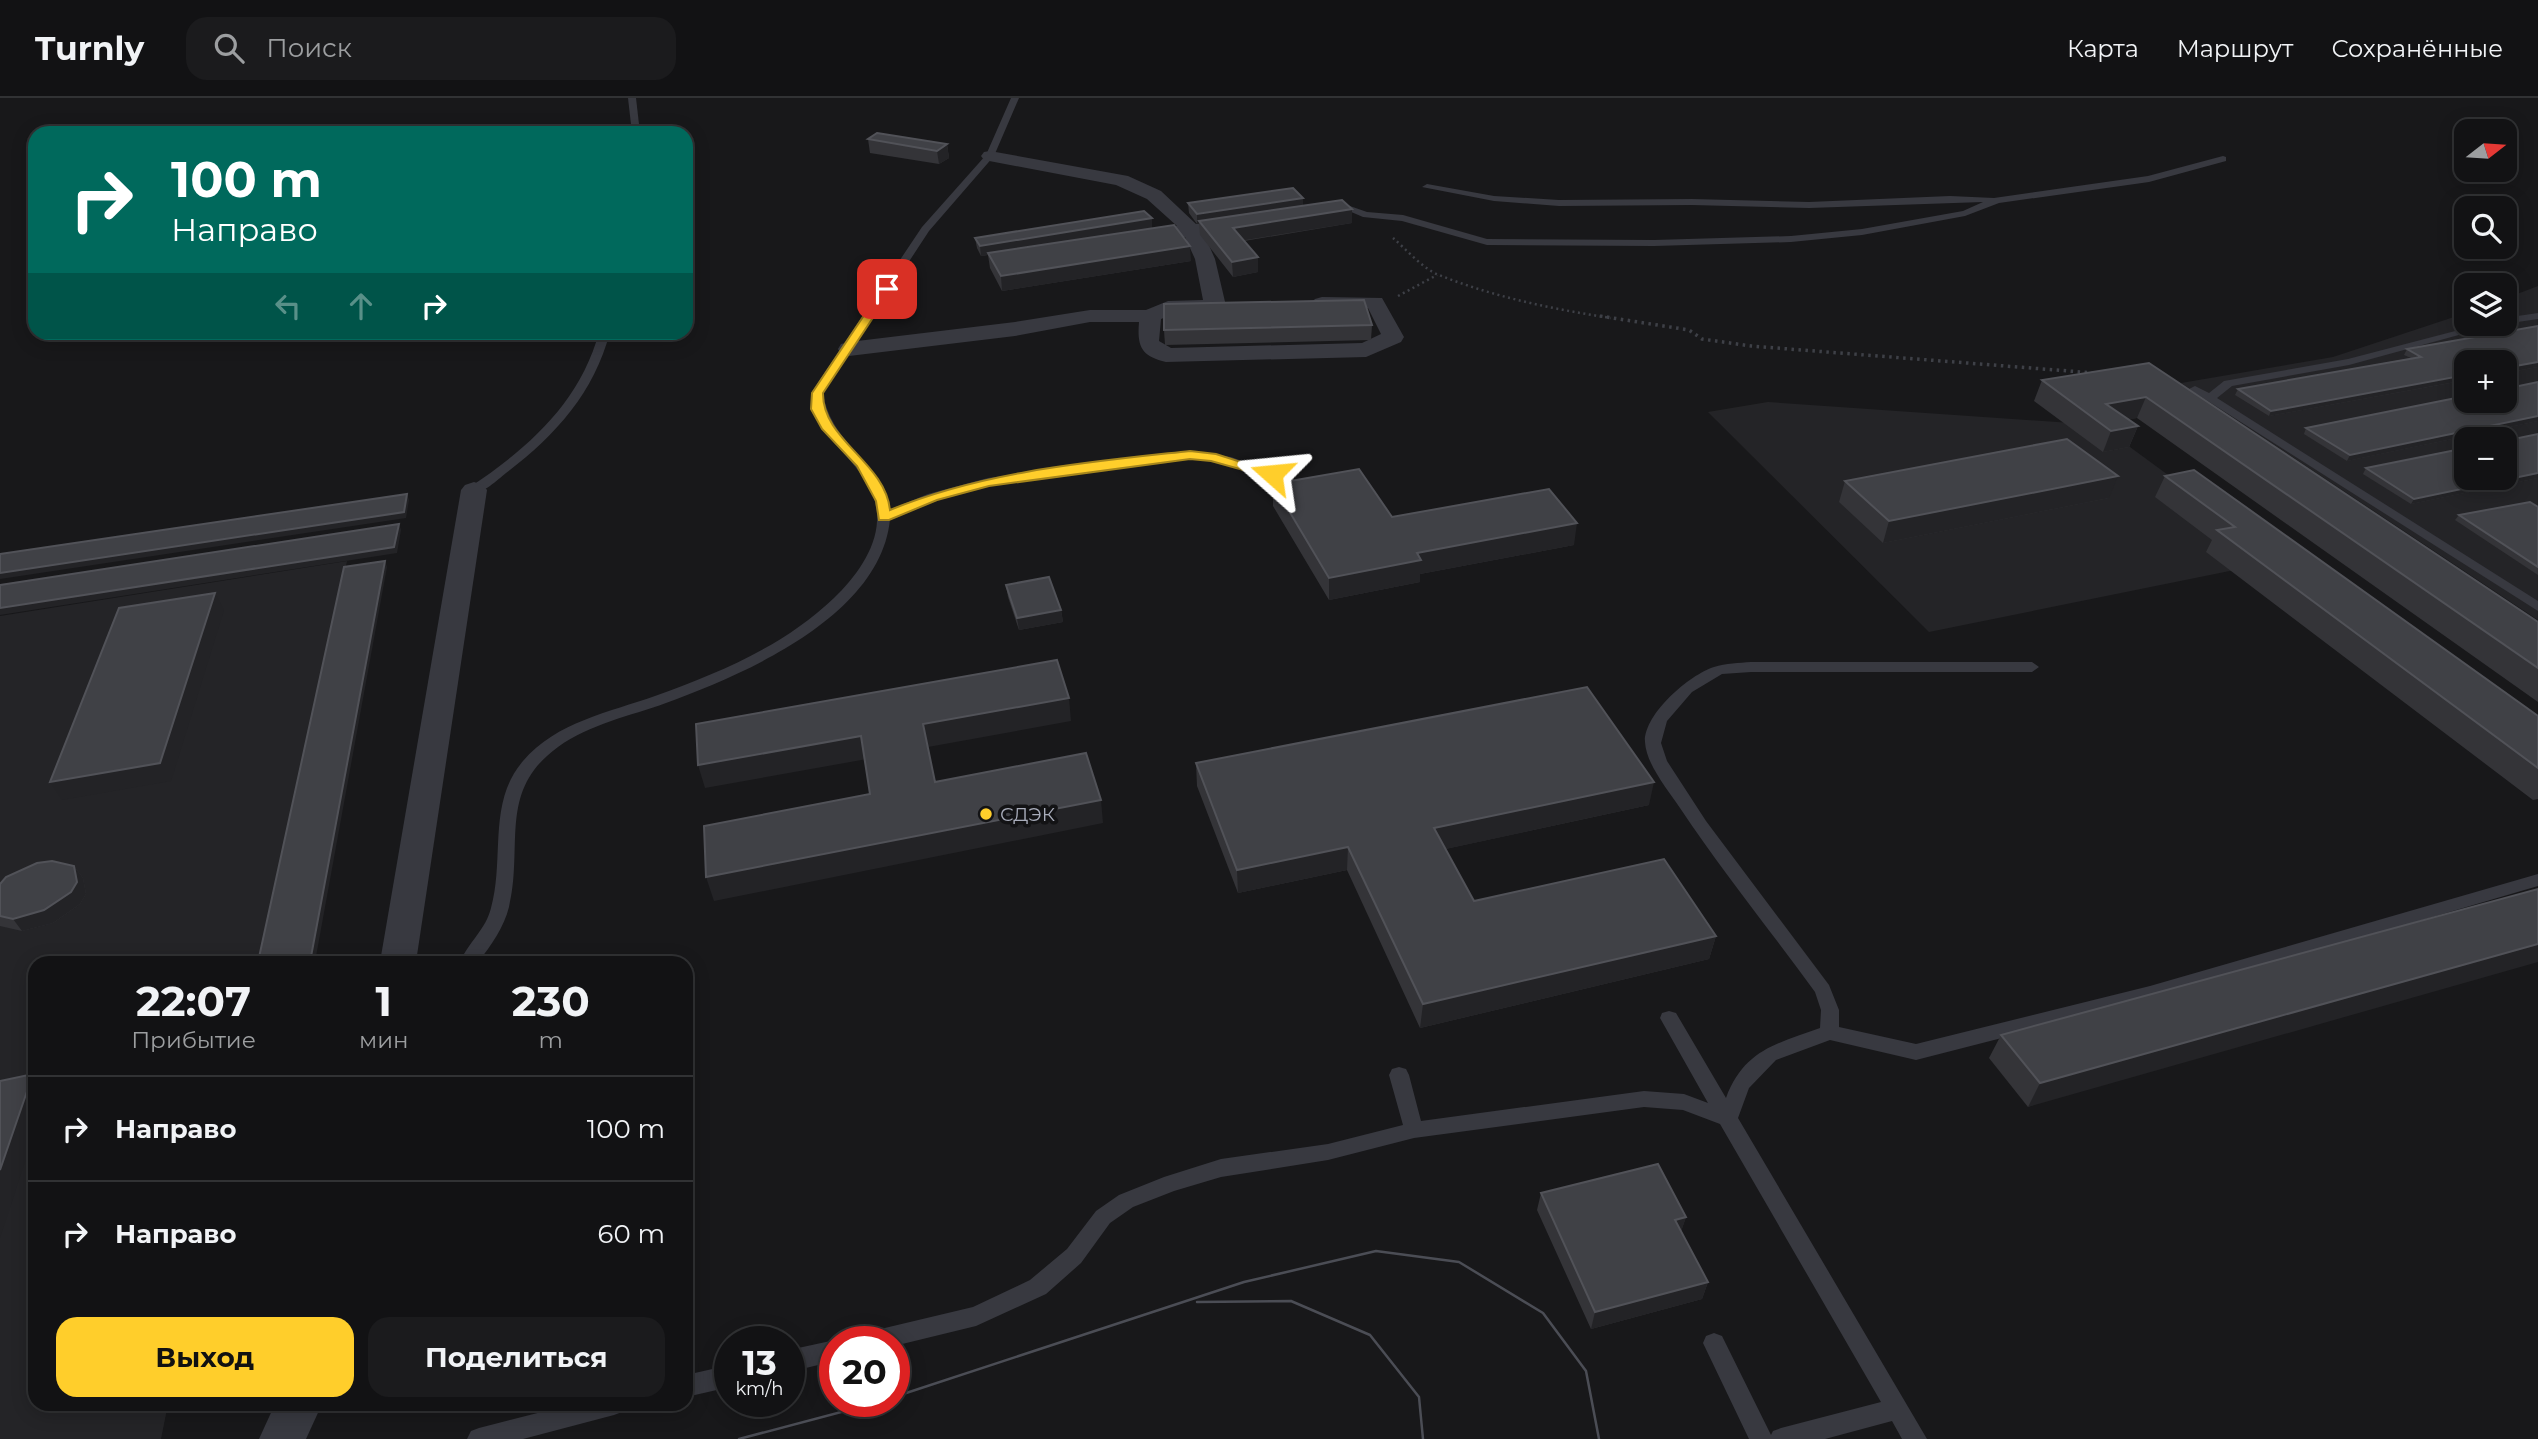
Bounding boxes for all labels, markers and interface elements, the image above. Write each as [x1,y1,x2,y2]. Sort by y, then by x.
search box [186,17,676,80]
text: Turnly [35,28,144,68]
icon: search [210,29,248,67]
text: Поиск [266,32,352,64]
text: Карта [2067,34,2139,63]
text: Маршрут [2177,34,2293,63]
text: Сохранённые [2331,34,2503,63]
north arrow [2454,119,2516,182]
map controls [2454,119,2517,490]
text: 100 m [171,150,322,209]
icon: right [56,154,147,245]
button: search [2454,196,2517,259]
text: Направо [171,210,318,249]
pin [857,259,917,319]
icon: arrive [868,270,906,308]
button: layers [2454,273,2517,336]
icon: left [269,287,307,325]
icon: ahead [342,287,380,325]
icon: right [415,287,453,325]
button: + [2454,350,2517,413]
button: − [2454,427,2517,490]
position arrow [1235,437,1309,511]
place label: СДЭК [1000,803,1055,826]
marker: СДЭК [978,806,994,822]
text: 22:07 [136,975,251,1027]
text: 1 [376,975,392,1027]
text: 230 [512,975,590,1027]
text: Прибытие [131,1026,256,1054]
text: мин [359,1026,409,1054]
text: m [539,1026,563,1054]
icon: right [56,1110,94,1148]
text: Направо [115,1113,236,1145]
text: 100 m [587,1113,665,1145]
icon: right [56,1215,94,1253]
text: Направо [115,1218,236,1250]
text: 60 m [598,1218,665,1250]
button: Выход [56,1317,354,1397]
button: Поделиться [368,1317,665,1397]
speed limit sign: 20 [819,1326,910,1417]
text: 13 [742,1341,777,1384]
text: km/h [735,1378,784,1400]

